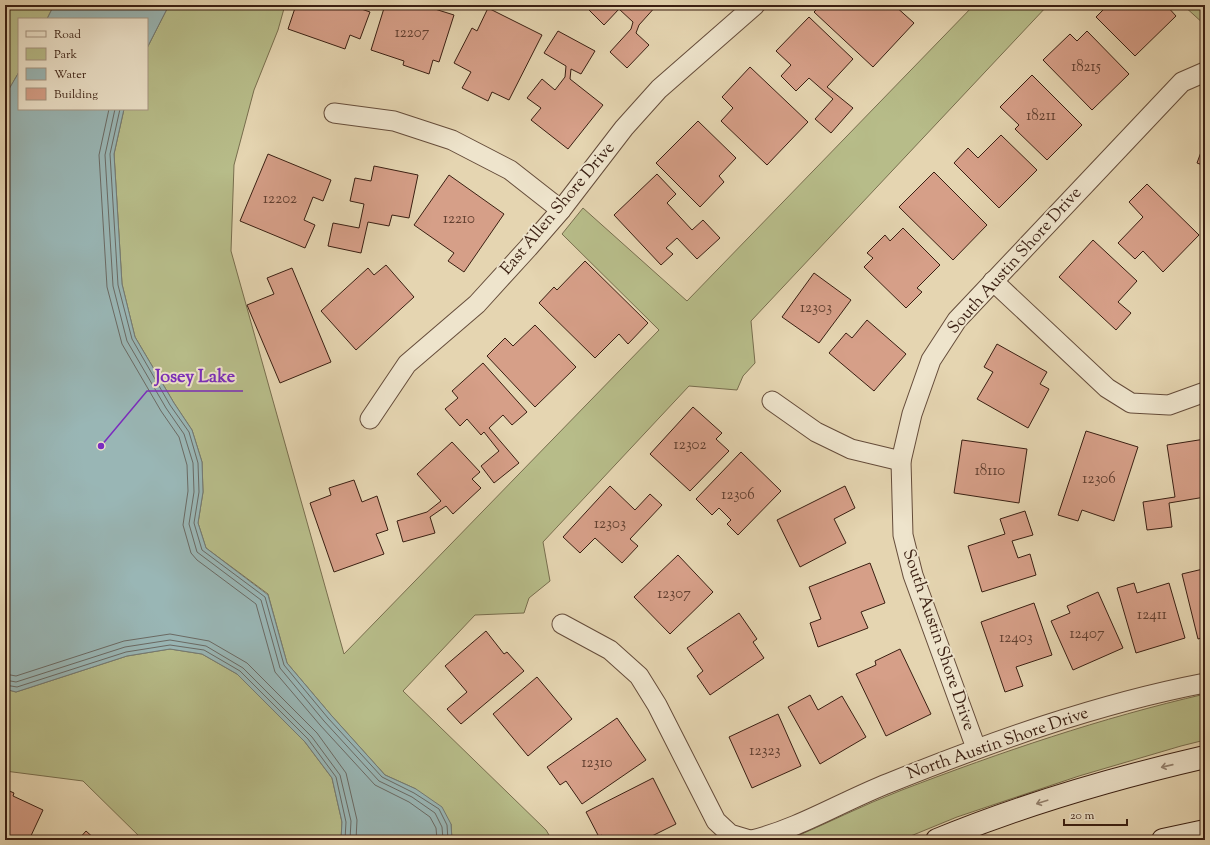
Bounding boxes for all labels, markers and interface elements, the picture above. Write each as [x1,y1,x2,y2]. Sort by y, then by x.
legend [18,18,148,110]
house number: 12207 [395,23,430,44]
text: Road [54,26,81,44]
text: Park [54,46,77,64]
house number: 18215 [1071,57,1101,78]
text: Water [54,66,87,84]
text: Building [54,86,98,104]
house number: 18211 [1026,106,1056,127]
street label: East Allen Shore Drive [495,137,621,281]
street label: South Austin Shore Drive [942,182,1088,340]
house number: 12202 [263,189,297,210]
house number: 12210 [443,209,475,230]
house number: 12303 [800,298,832,319]
callout: Josey Lake [147,361,243,391]
text: Josey Lake [153,365,236,391]
house number: 12302 [674,435,706,456]
house number: 18110 [975,461,1005,482]
house number: 12306 [1082,469,1116,490]
house number: 12306 [721,485,755,506]
house number: 12303 [594,514,626,535]
street label: South Austin Shore Drive [896,546,980,734]
house number: 12307 [657,584,691,605]
house number: 12411 [1137,605,1167,626]
house number: 12407 [1070,624,1105,645]
house number: 12403 [999,628,1033,649]
street label: North Austin Shore Drive [904,702,1092,786]
house number: 12323 [749,741,781,762]
house number: 12310 [581,753,613,774]
one-way arrow [1161,763,1174,770]
one-way arrow [1037,799,1049,807]
scale bar [1064,801,1127,827]
text: 20 m [1070,807,1095,825]

